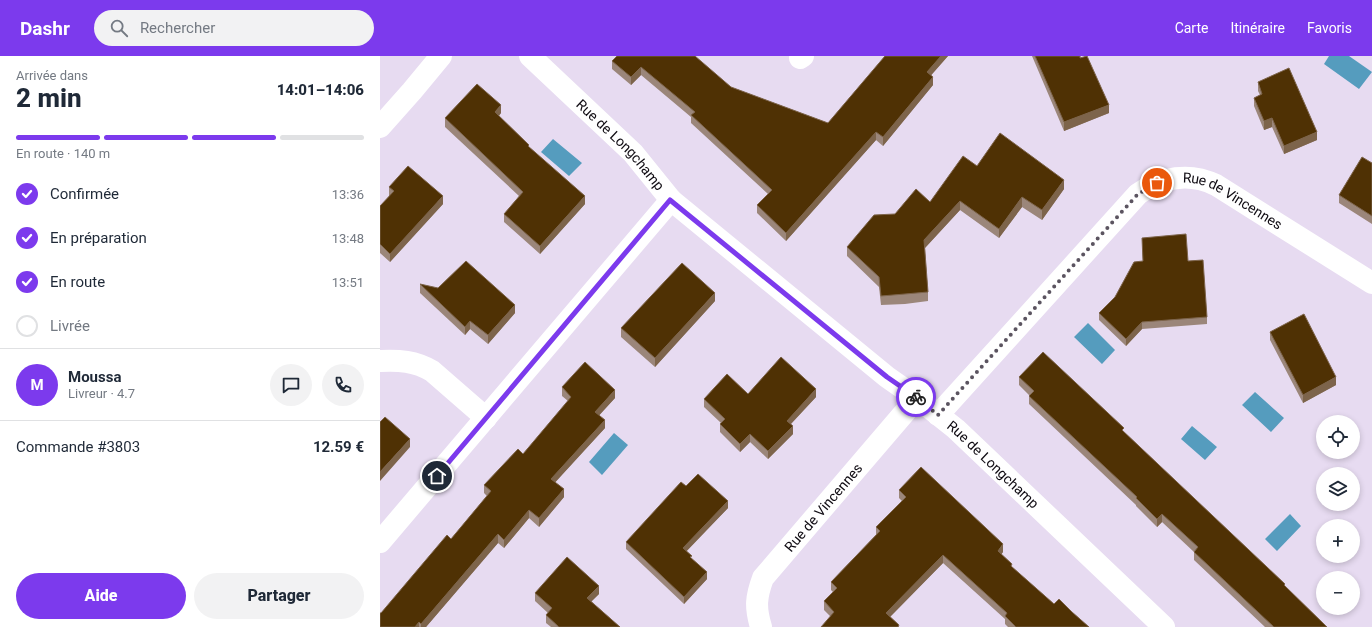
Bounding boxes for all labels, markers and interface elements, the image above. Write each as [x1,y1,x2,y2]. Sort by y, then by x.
search box [94,10,374,46]
text: Dashr [20,17,70,40]
icon: search [108,17,130,39]
text: Rechercher [140,19,215,37]
text: Carte [1175,20,1208,36]
text: Itinéraire [1230,20,1285,36]
text: Favoris [1307,20,1352,36]
text: Arrivée dans [16,68,88,83]
text: 14:01–14:06 [277,81,364,99]
text: 2 min [16,83,82,113]
street label: Rue de Longchamp [573,96,668,194]
text: En route · 140 m [16,146,110,161]
pin [1140,166,1174,200]
street label: Rue de Vincennes [1183,170,1285,233]
icon: bag [1146,172,1168,194]
icon: check [16,183,38,205]
text: Confirmée [50,185,119,203]
text: 13:36 [332,187,364,202]
icon: check [16,227,38,249]
text: En préparation [50,229,147,247]
text: 13:48 [332,231,364,246]
icon: check [16,271,38,293]
text: En route [50,273,105,291]
text: 13:51 [332,275,364,290]
text: Livrée [50,317,90,335]
button: chat [270,364,312,406]
button: phone [322,364,364,406]
text: Moussa [68,368,121,386]
text: M [30,376,44,394]
courier [896,377,936,417]
text: Livreur · 4.7 [68,386,135,401]
icon: bike [905,386,927,408]
map controls [1316,415,1360,615]
button: locate [1316,415,1360,459]
street label: Rue de Longchamp [944,417,1042,512]
text: Commande #3803 [16,438,140,456]
text: 12.59 € [313,438,364,456]
pin [420,459,454,493]
street label: Rue de Vincennes [781,460,866,555]
icon: home [426,465,448,487]
button: layers [1316,467,1360,511]
button: + [1316,519,1360,563]
button: − [1316,571,1360,615]
button: Aide [16,573,186,619]
button: Partager [194,573,364,619]

